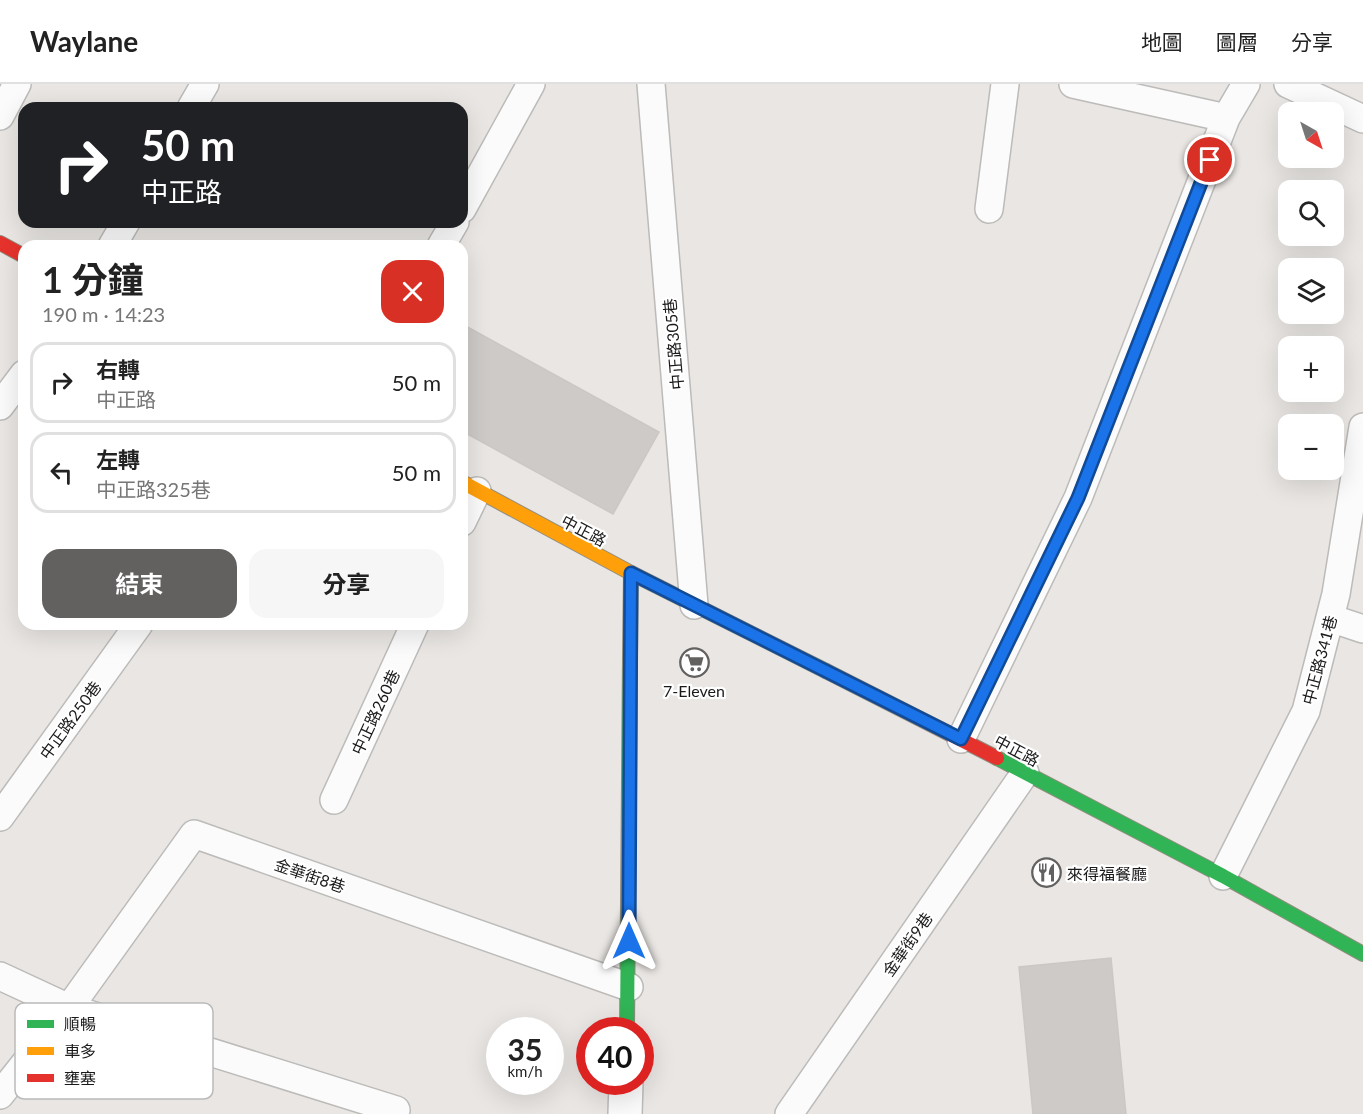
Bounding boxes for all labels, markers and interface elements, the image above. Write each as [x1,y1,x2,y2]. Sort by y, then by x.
text: Waylane [30,24,138,58]
text: 地圖 [1141,29,1183,54]
text: 圖層 [1216,29,1258,54]
text: 分享 [1291,29,1333,54]
north arrow [1278,102,1344,168]
map controls [1278,102,1344,480]
text: 50 m [141,120,235,170]
icon: right [42,126,120,204]
pin [1184,134,1235,185]
icon: arrive [1193,143,1226,176]
text: 中正路 [141,175,222,208]
button: search [1278,180,1344,246]
text: 1 分鐘 [42,257,144,301]
button: layers [1278,258,1344,324]
button: close [381,260,444,323]
street label: 中正路305巷 [660,297,686,391]
text: 190 m · 14:23 [42,302,165,326]
button: + [1278,336,1344,402]
text: 右轉 [96,356,140,383]
icon: right [45,366,78,399]
text: 50 m [392,369,441,396]
text: 中正路 [96,387,156,411]
button: − [1278,414,1344,480]
text: 左轉 [96,446,140,473]
icon: left [45,456,78,489]
text: 50 m [392,459,441,486]
text: 中正路325巷 [96,477,211,501]
street label: 中正路 [558,510,610,550]
button: 結束 [42,549,237,618]
button: 分享 [249,549,444,618]
street label: 中正路341巷 [1298,613,1340,707]
supermarket icon: 7-Eleven [678,646,710,678]
street label: 中正路260巷 [347,666,403,758]
street label: 中正路250巷 [35,677,105,763]
place label: 7-Eleven [663,681,725,700]
street label: 中正路 [991,730,1043,770]
street label: 金華街8巷 [272,854,348,896]
restaurant icon: 來得福餐廳 [1030,857,1062,889]
place label: 來得福餐廳 [1067,864,1147,883]
position arrow [597,909,661,973]
street label: 金華街9巷 [878,909,936,979]
legend [15,1003,213,1099]
text: 順暢 [64,1014,96,1033]
speed limit sign: 40 [576,1017,654,1095]
text: 35 [508,1031,542,1067]
text: 車多 [64,1041,96,1060]
text: km/h [507,1062,543,1080]
text: 壅塞 [64,1068,96,1087]

